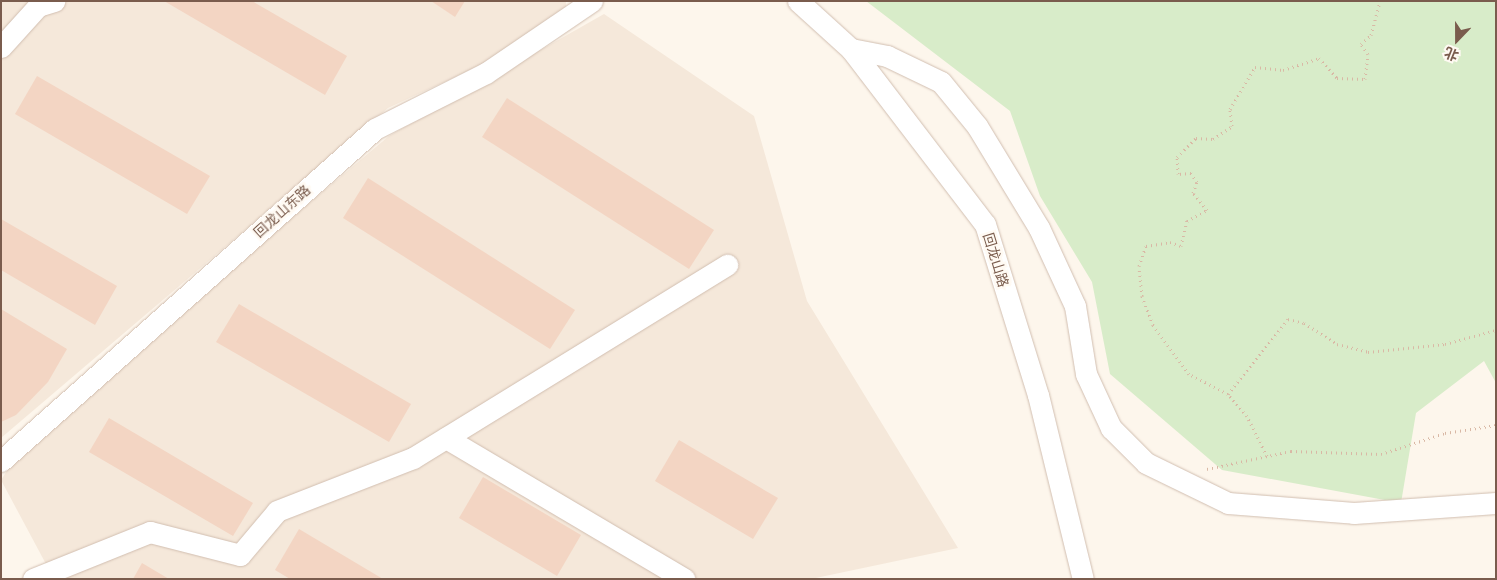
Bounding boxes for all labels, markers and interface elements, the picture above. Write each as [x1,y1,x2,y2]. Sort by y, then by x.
north arrow [1432,15,1482,65]
text: 北 [1442,43,1461,65]
street label: 回龙山东路 [250,181,314,241]
street label: 回龙山路 [980,231,1012,289]

